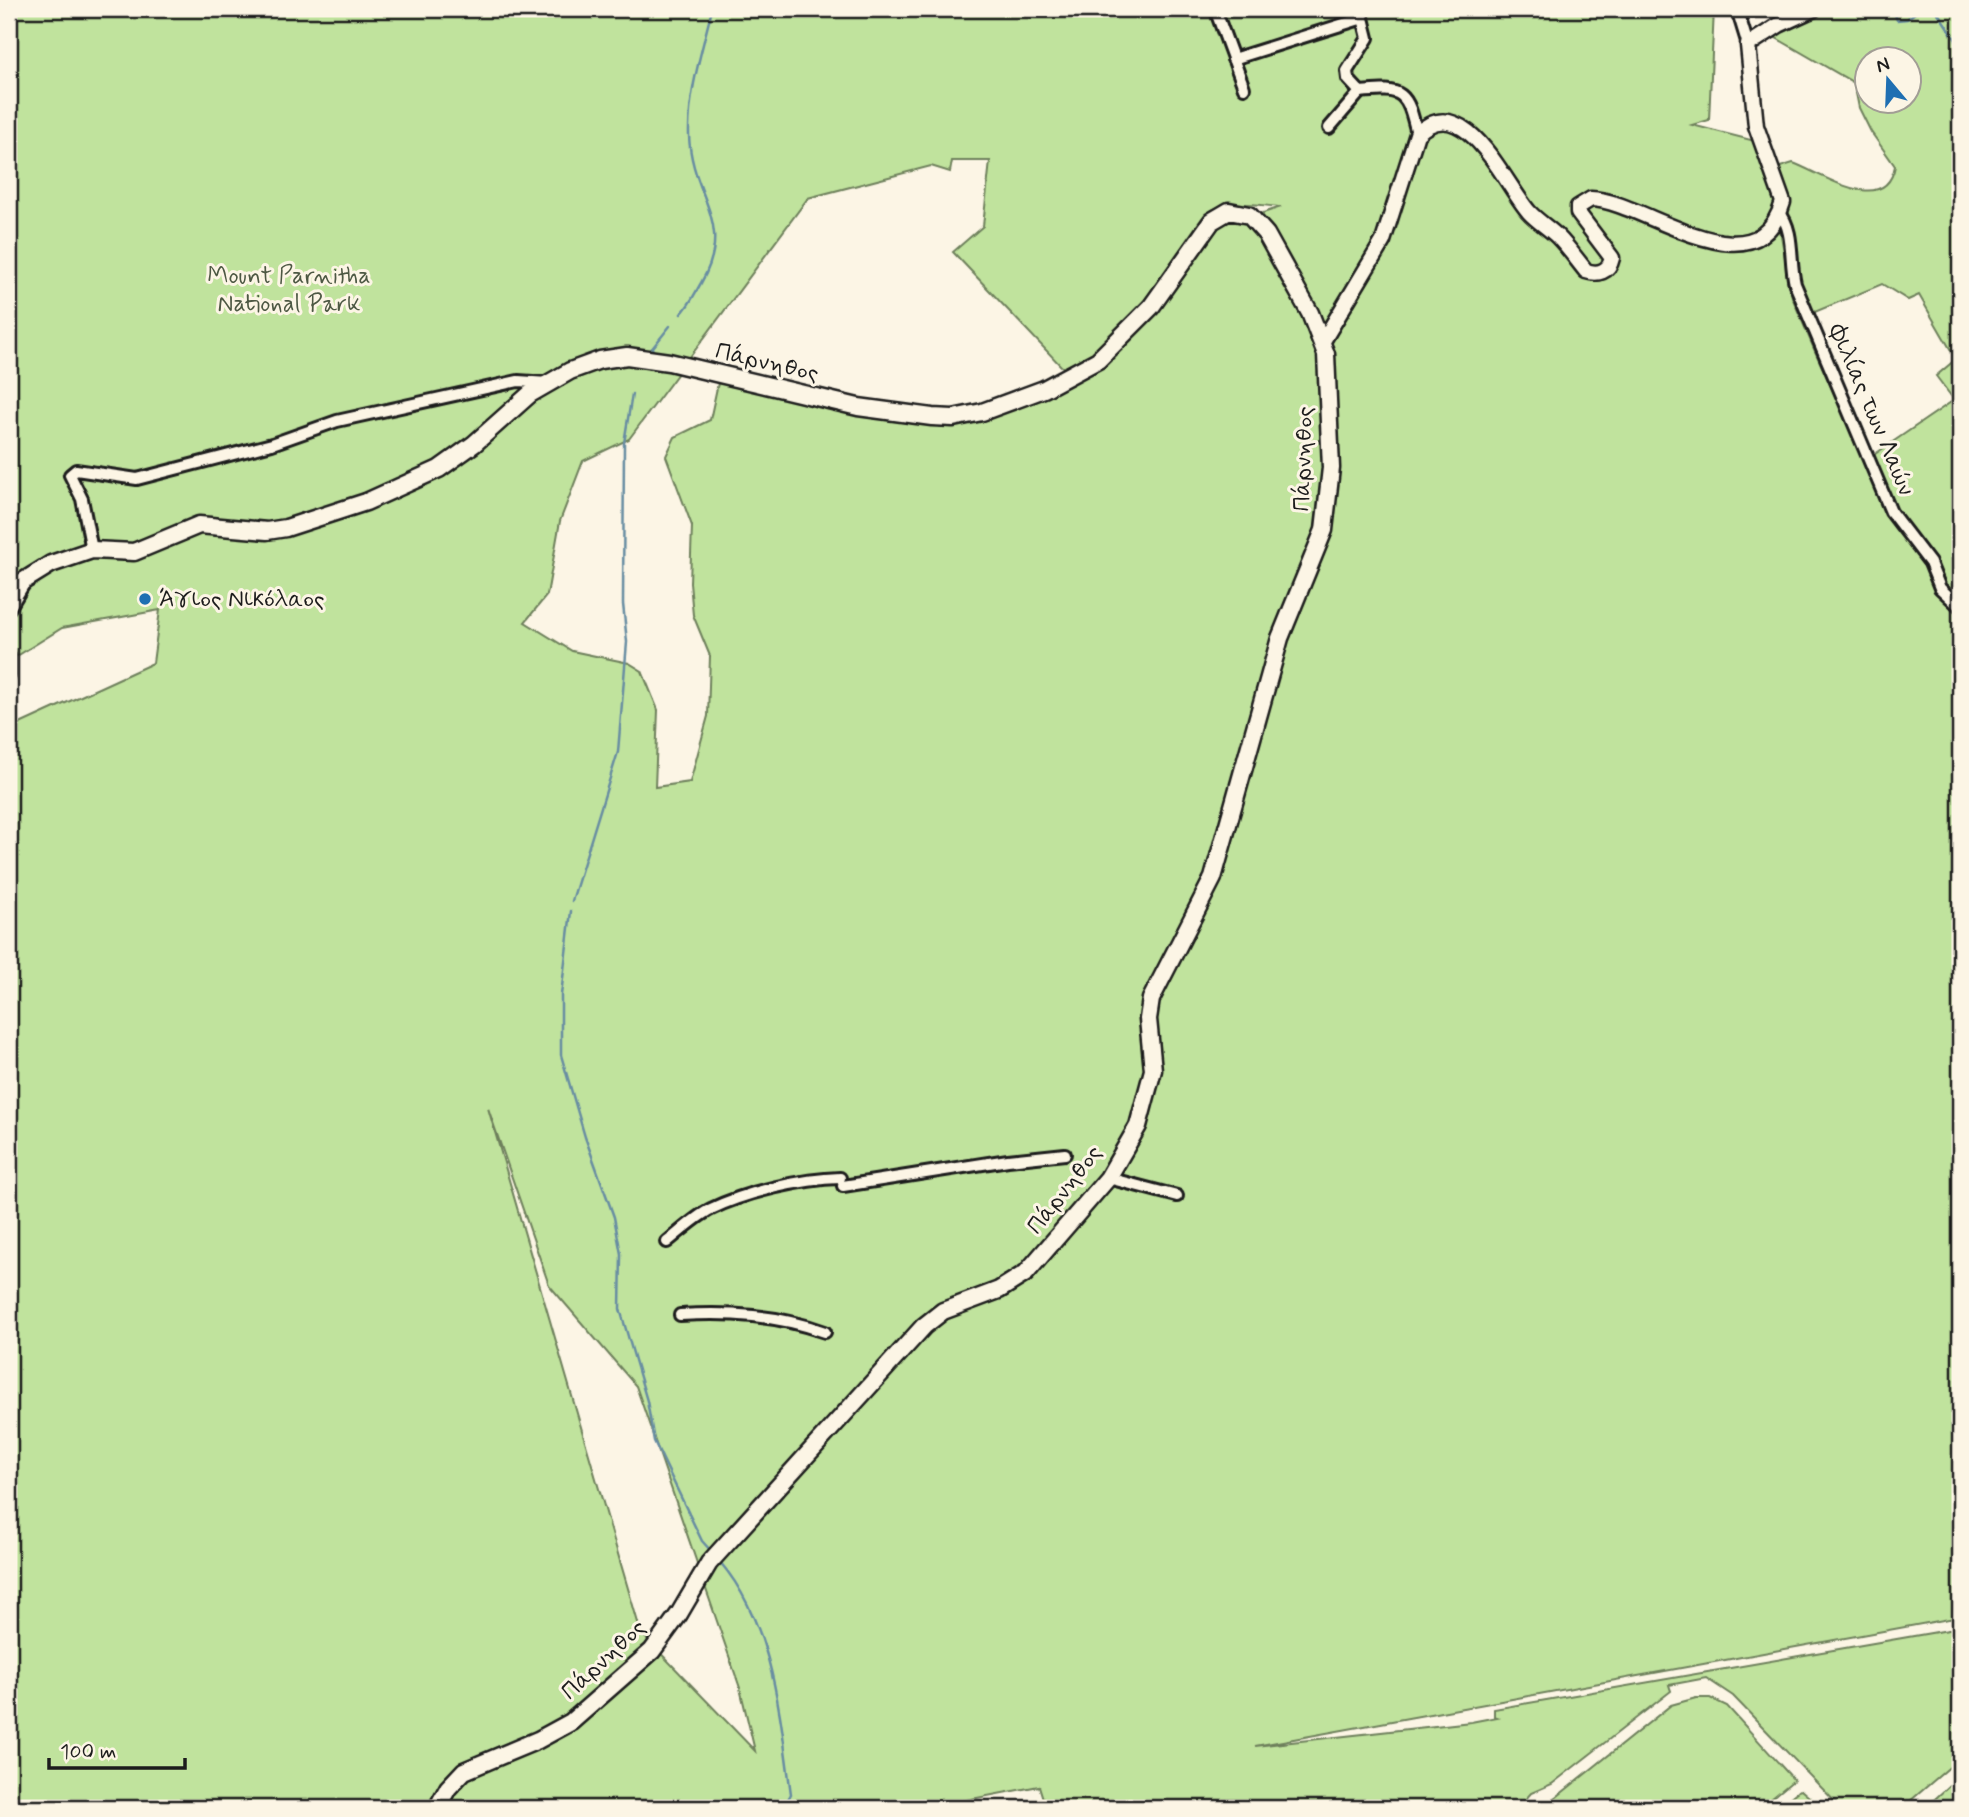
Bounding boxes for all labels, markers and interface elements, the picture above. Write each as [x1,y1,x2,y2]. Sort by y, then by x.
north arrow [1854,46,1924,116]
text: N [1873,51,1893,79]
park label: Mount Parnitha National Park [207,261,371,320]
street label: Φιλίας των Λαών [1821,319,1921,500]
street label: Πάρνηθος [712,336,822,390]
street label: Πάρνηθος [1287,406,1321,512]
place label: Άγιος Νικόλαος [159,584,325,615]
marker: Άγιος Νικόλαος [137,591,153,607]
street label: Πάρνηθος [1020,1139,1110,1241]
street label: Πάρνηθος [555,1613,653,1707]
scale bar [49,1726,186,1770]
text: 100 m [60,1738,116,1766]

